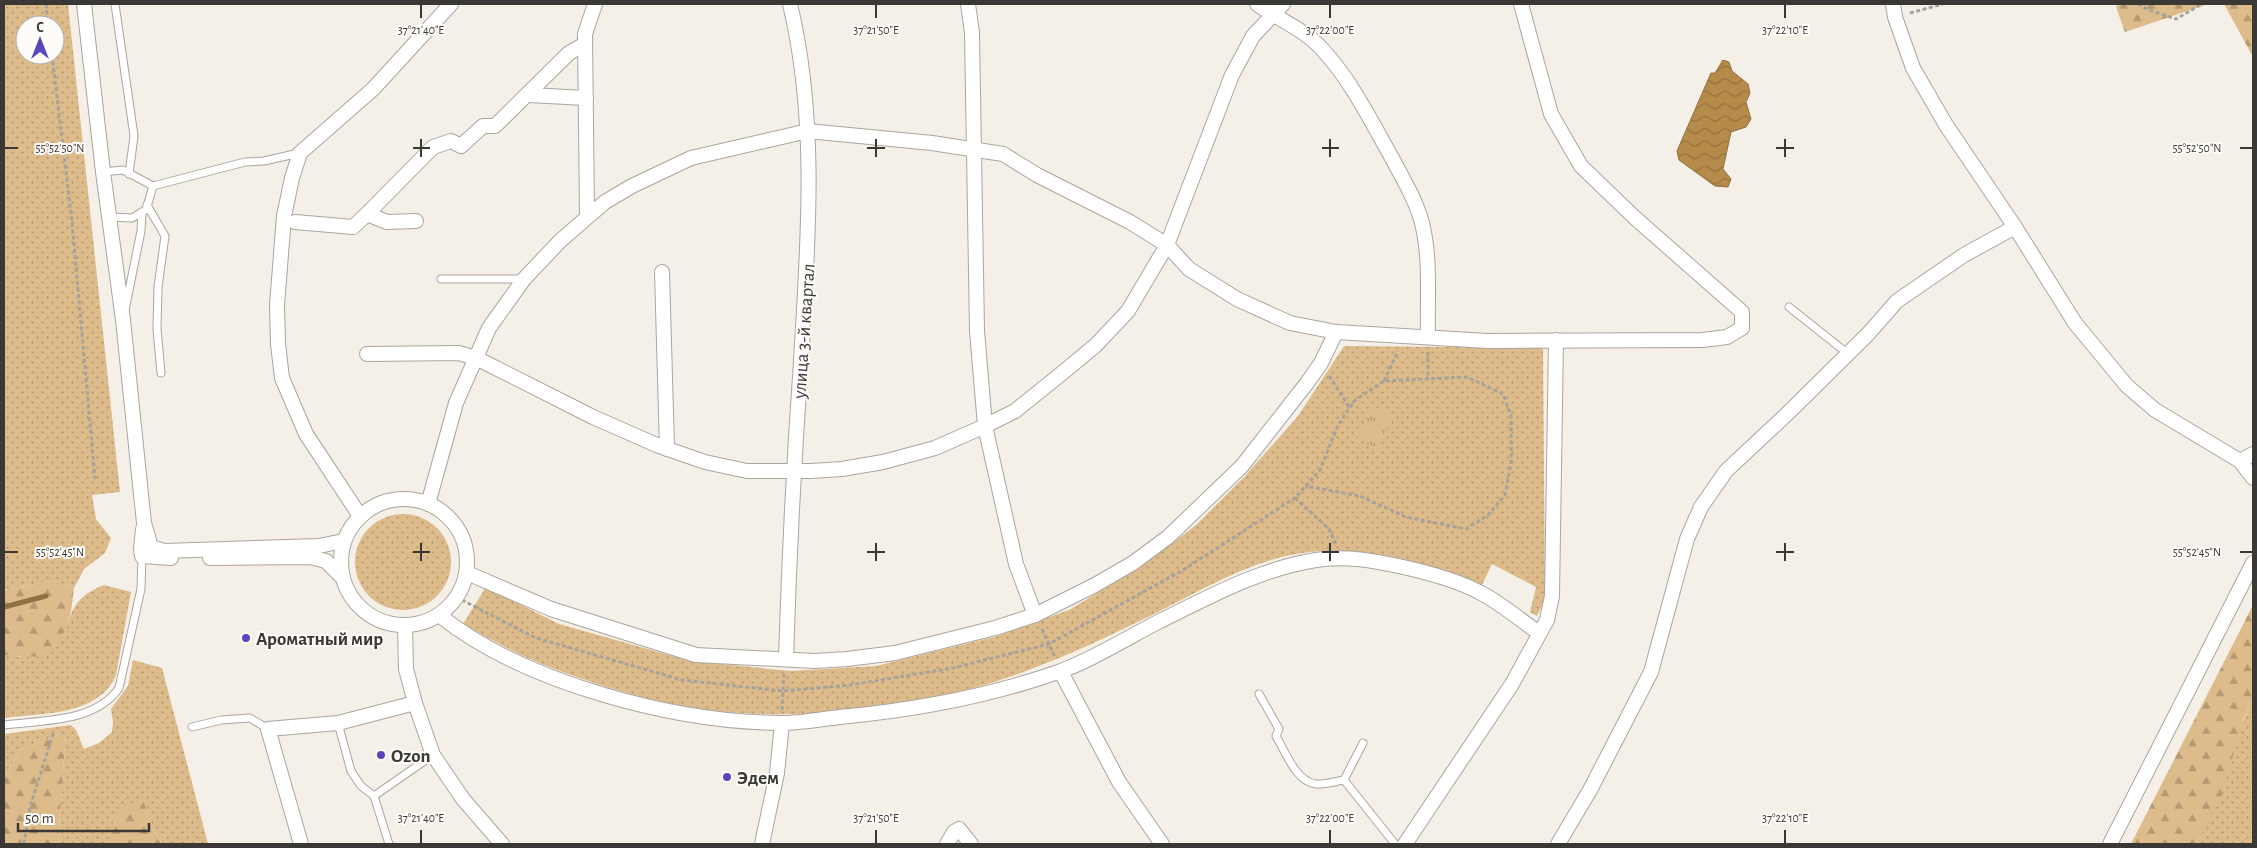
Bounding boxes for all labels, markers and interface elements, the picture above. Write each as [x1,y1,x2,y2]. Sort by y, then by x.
north arrow [15,15,65,65]
text: С [36,21,44,35]
text: 37°21'40"E [398,24,444,36]
text: 37°21'50"E [853,24,899,36]
text: 37°22'00"E [1306,24,1354,36]
text: 37°22'10"E [1762,24,1808,36]
text: 55°52'50"N [36,142,84,154]
text: 55°52'50"N [2173,142,2221,154]
street label: улица 3-й квартал [790,263,819,400]
text: 55°52'45"N [36,546,84,558]
text: 55°52'45"N [2173,546,2221,558]
place label: Ароматный мир [256,630,383,649]
marker: Ароматный мир [240,632,252,644]
place label: Ozon [391,747,430,766]
marker: Ozon [375,749,387,761]
place label: Эдем [737,769,779,788]
marker: Эдем [721,771,733,783]
scale bar [18,800,149,832]
text: 50 m [25,811,54,826]
text: 37°21'40"E [398,812,444,824]
text: 37°21'50"E [853,812,899,824]
text: 37°22'00"E [1306,812,1354,824]
text: 37°22'10"E [1762,812,1808,824]

